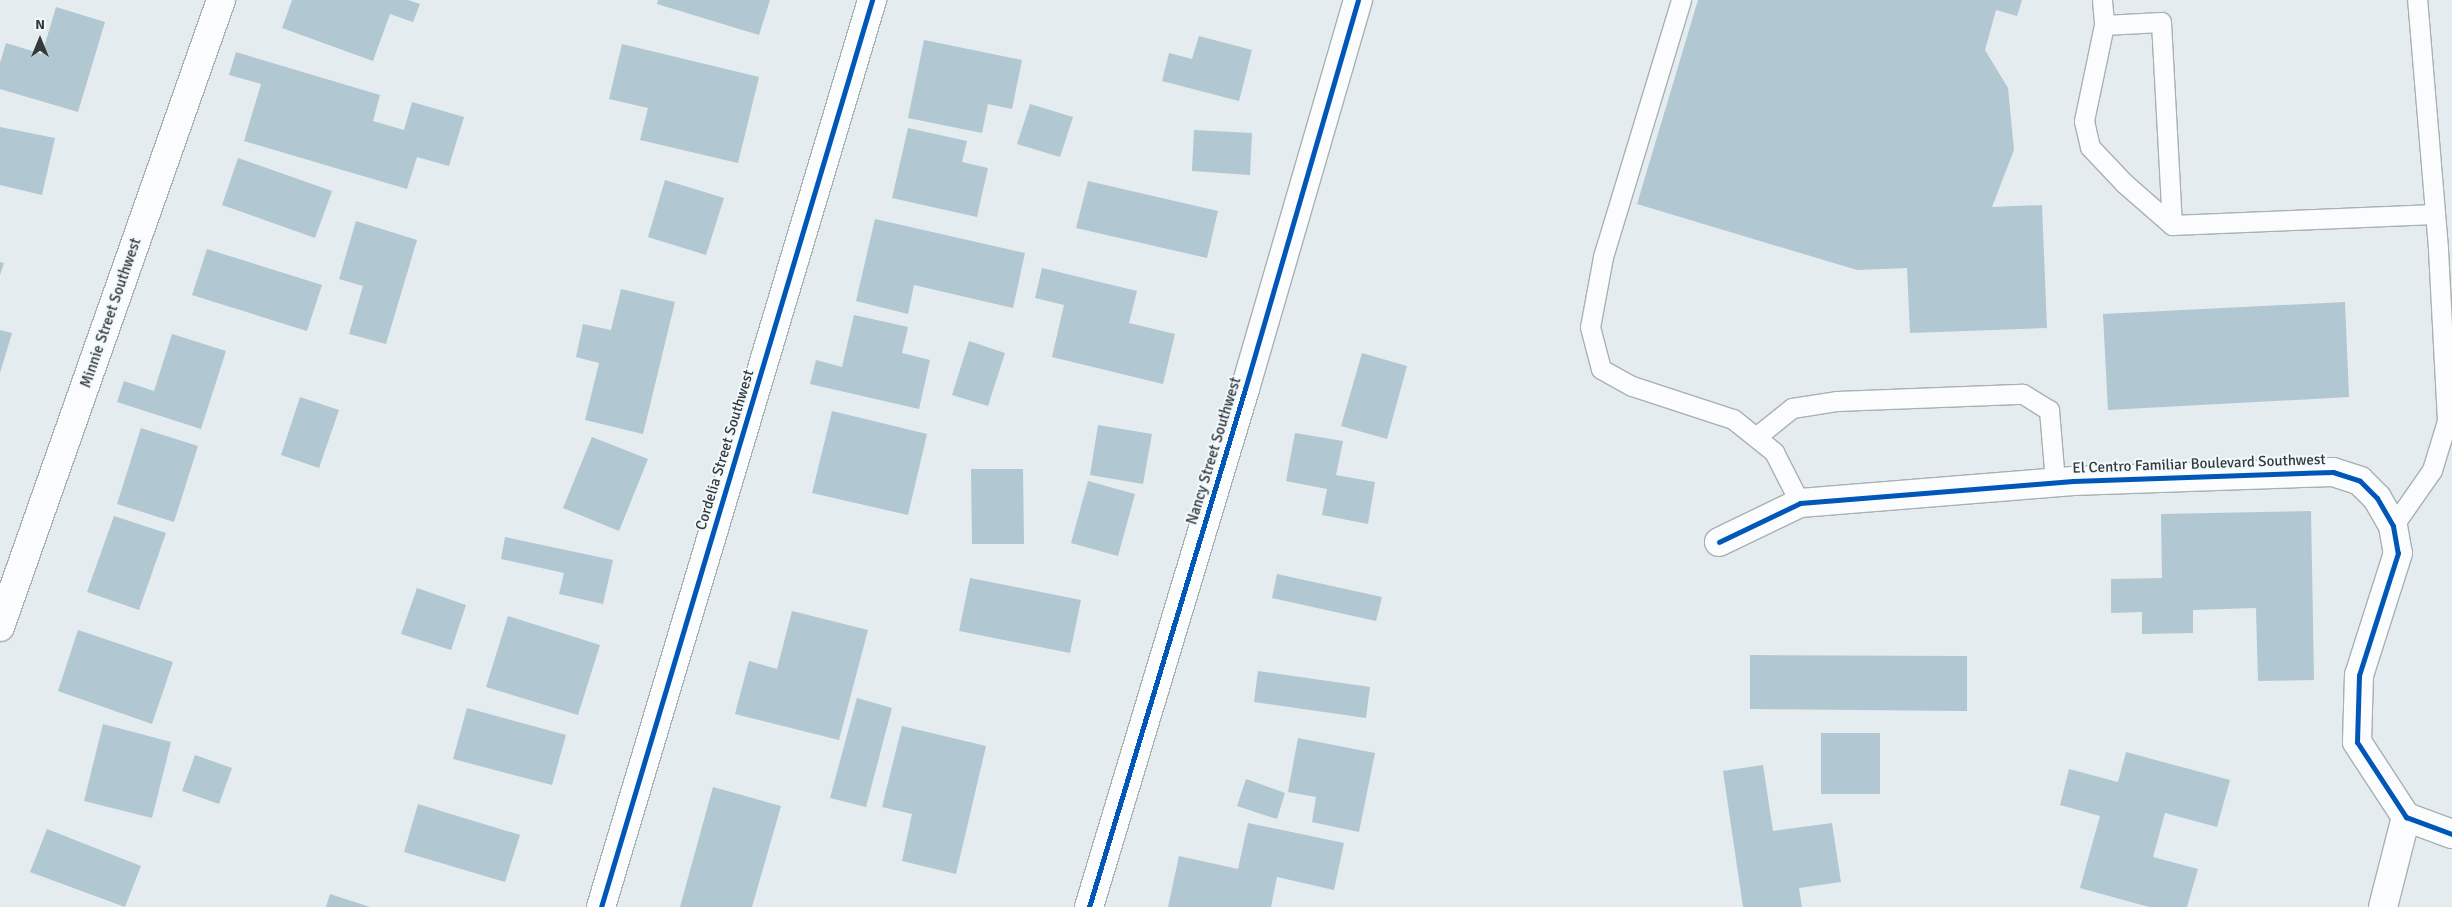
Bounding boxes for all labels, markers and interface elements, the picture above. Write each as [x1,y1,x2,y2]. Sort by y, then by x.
north arrow [15,15,65,65]
text: N [35,16,45,33]
street label: Minnie Street Southwest [77,236,145,390]
street label: Cordelia Street Southwest [692,368,758,532]
street label: Nancy Street Southwest [1183,375,1245,527]
street label: El Centro Familiar Boulevard Southwest [2072,451,2326,477]

